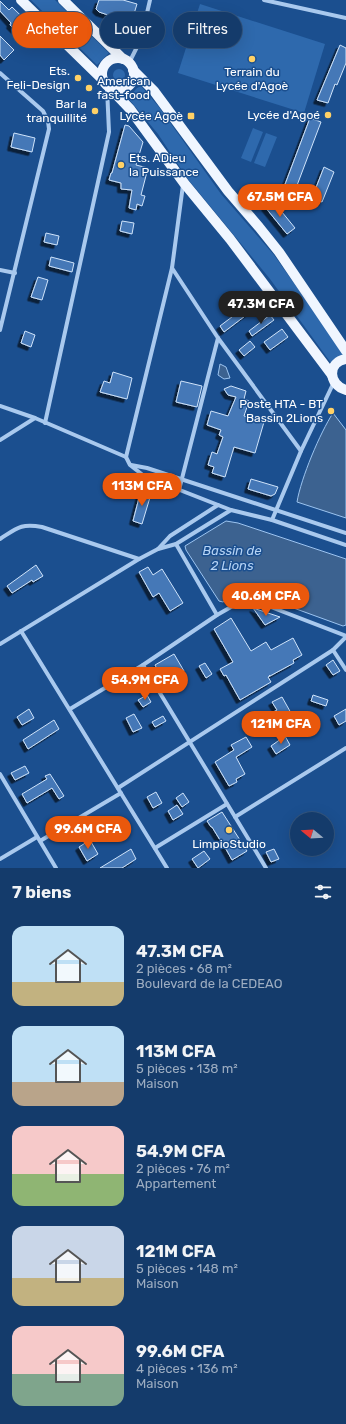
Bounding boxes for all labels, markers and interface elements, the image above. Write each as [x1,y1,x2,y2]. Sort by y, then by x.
chip: Acheter [12,12,92,48]
chip: Louer [100,12,165,48]
chip: Filtres [173,12,242,48]
marker: Terrain du Lycée d'Agoè [247,54,257,64]
place label: Ets. Feli-Design [6,64,70,92]
place label: Terrain du Lycée d'Agoè [216,65,289,93]
marker: Ets. Feli-Design [73,73,83,83]
place label: American fast-food [97,74,150,102]
marker: American fast-food [84,83,94,93]
place label: Bar la tranquillité [27,97,87,125]
marker: Bar la tranquillité [90,106,100,116]
place label: Lycée d'Agoé [247,108,320,122]
place label: Lycée Agoè [120,109,183,123]
marker: Lycée d'Agoé [323,110,333,120]
marker: Lycée Agoè [186,111,196,121]
place label: Ets. ADieu la Puissance [129,151,199,179]
marker: Ets. ADieu la Puissance [116,160,126,170]
pin: 67.5M CFA [234,184,326,218]
text: 67.5M CFA [247,189,313,204]
pin: 47.3M CFA [215,291,307,325]
text: 47.3M CFA [227,296,295,311]
place label: Poste HTA - BT Bassin 2Lions [239,397,323,425]
marker: Poste HTA - BT Bassin 2Lions [326,406,336,416]
pin: 113M CFA [101,473,183,507]
text: 113M CFA [112,478,172,493]
water label: Bassin de 2 Lions [203,543,261,573]
pin: 40.6M CFA [220,583,312,617]
text: 40.6M CFA [231,588,301,603]
pin: 54.9M CFA [99,667,191,701]
text: 54.9M CFA [111,672,179,687]
pin: 121M CFA [240,711,322,745]
text: 121M CFA [251,716,311,731]
north arrow [290,812,334,856]
map controls [290,812,334,856]
pin: 99.6M CFA [42,816,134,850]
text: 99.6M CFA [54,821,122,836]
marker: LimpioStudio [224,825,234,835]
place label: LimpioStudio [192,837,266,851]
icon: filters [312,881,334,903]
text: 7 biens [12,882,71,902]
text: 47.3M CFA [136,941,224,961]
icon: home [44,942,92,990]
text: 2 pièces · 68 m² [136,961,232,976]
text: Boulevard de la CEDEAO [136,976,282,991]
text: 113M CFA [136,1041,216,1061]
icon: home [44,1042,92,1090]
text: 5 pièces · 138 m² [136,1061,238,1076]
text: Maison [136,1076,179,1091]
text: 54.9M CFA [136,1141,225,1161]
icon: home [44,1142,92,1190]
text: 2 pièces · 76 m² [136,1161,230,1176]
text: Appartement [136,1176,216,1191]
text: 121M CFA [136,1241,216,1261]
icon: home [44,1242,92,1290]
text: 5 pièces · 148 m² [136,1261,238,1276]
text: Maison [136,1276,179,1291]
text: 99.6M CFA [136,1341,224,1361]
icon: home [44,1342,92,1390]
text: 4 pièces · 136 m² [136,1361,238,1376]
text: Maison [136,1376,179,1391]

